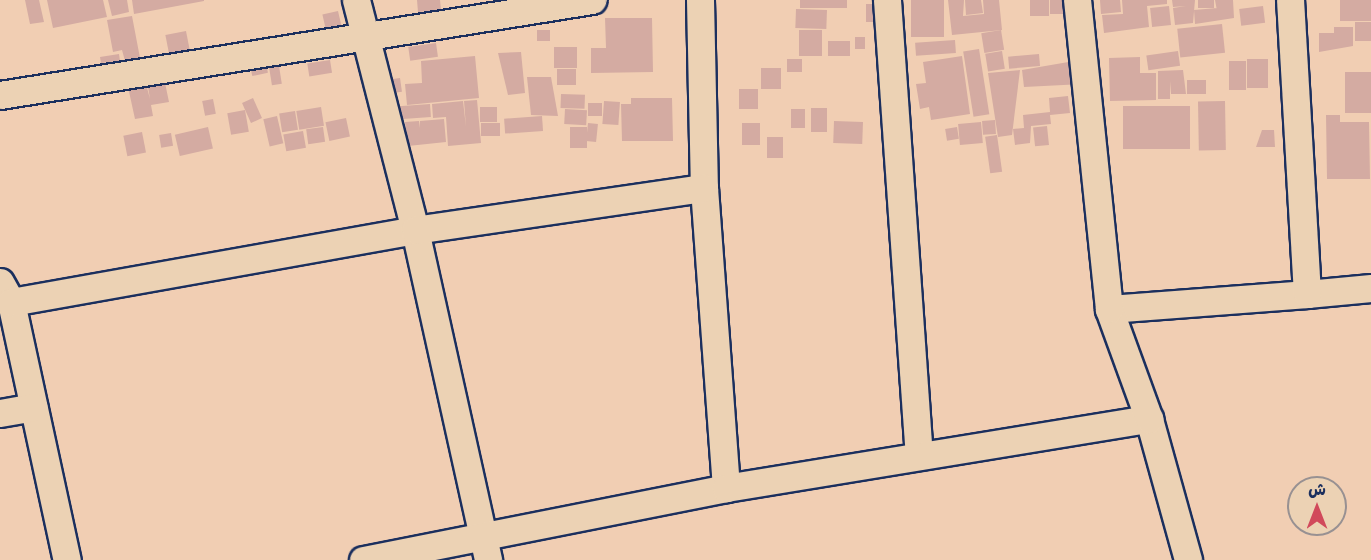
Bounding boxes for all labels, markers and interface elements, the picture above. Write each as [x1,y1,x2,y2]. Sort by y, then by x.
text: ش [1308,475,1326,504]
north arrow [1287,476,1347,536]

